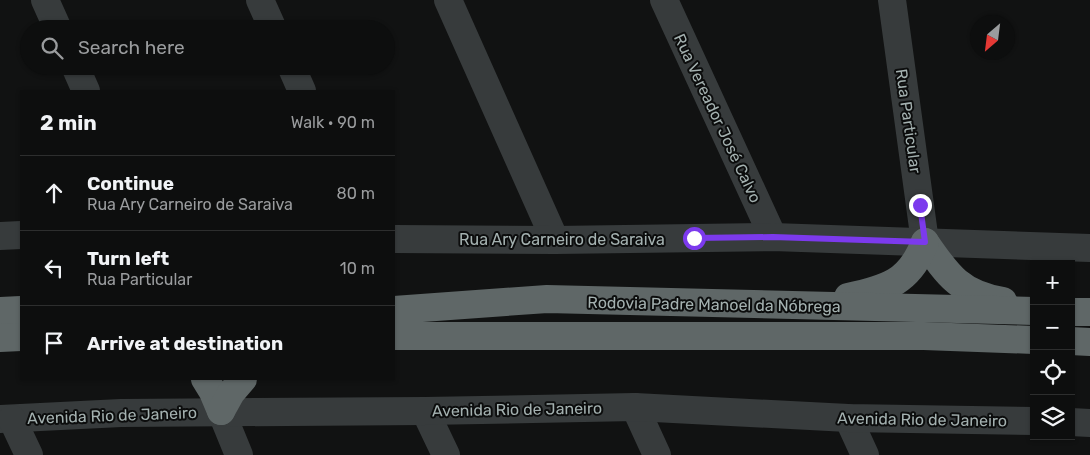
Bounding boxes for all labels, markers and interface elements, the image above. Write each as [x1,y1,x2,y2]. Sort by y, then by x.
north arrow [970,15,1015,60]
search box [20,20,395,75]
street label: Rua Vereador José Calvo [670,31,765,206]
icon: search [38,34,66,62]
text: Search here [78,36,185,59]
street label: Rua Particular [892,68,925,175]
text: 2 min [40,110,97,135]
text: Walk · 90 m [291,113,375,132]
text: Continue [87,172,174,195]
icon: ahead [40,179,68,207]
text: 80 m [337,184,375,203]
route end [909,194,932,217]
text: Rua Ary Carneiro de Saraiva [87,195,293,214]
route start [683,227,706,250]
street label: Rua Ary Carneiro de Saraiva [459,230,665,249]
text: Turn left [87,247,169,270]
icon: left [40,254,68,282]
text: 10 m [340,259,375,278]
map controls [1030,260,1075,440]
button: + [1030,260,1075,305]
text: Rua Particular [87,270,192,289]
street label: Rodovia Padre Manoel da Nóbrega [587,293,841,316]
button: − [1030,305,1075,350]
icon: arrive [40,329,68,357]
text: Arrive at destination [87,332,283,355]
button: locate [1030,350,1075,395]
button: layers [1030,395,1075,440]
street label: Avenida Rio de Janeiro [432,399,602,420]
street label: Avenida Rio de Janeiro [27,403,197,428]
street label: Avenida Rio de Janeiro [837,409,1007,430]

